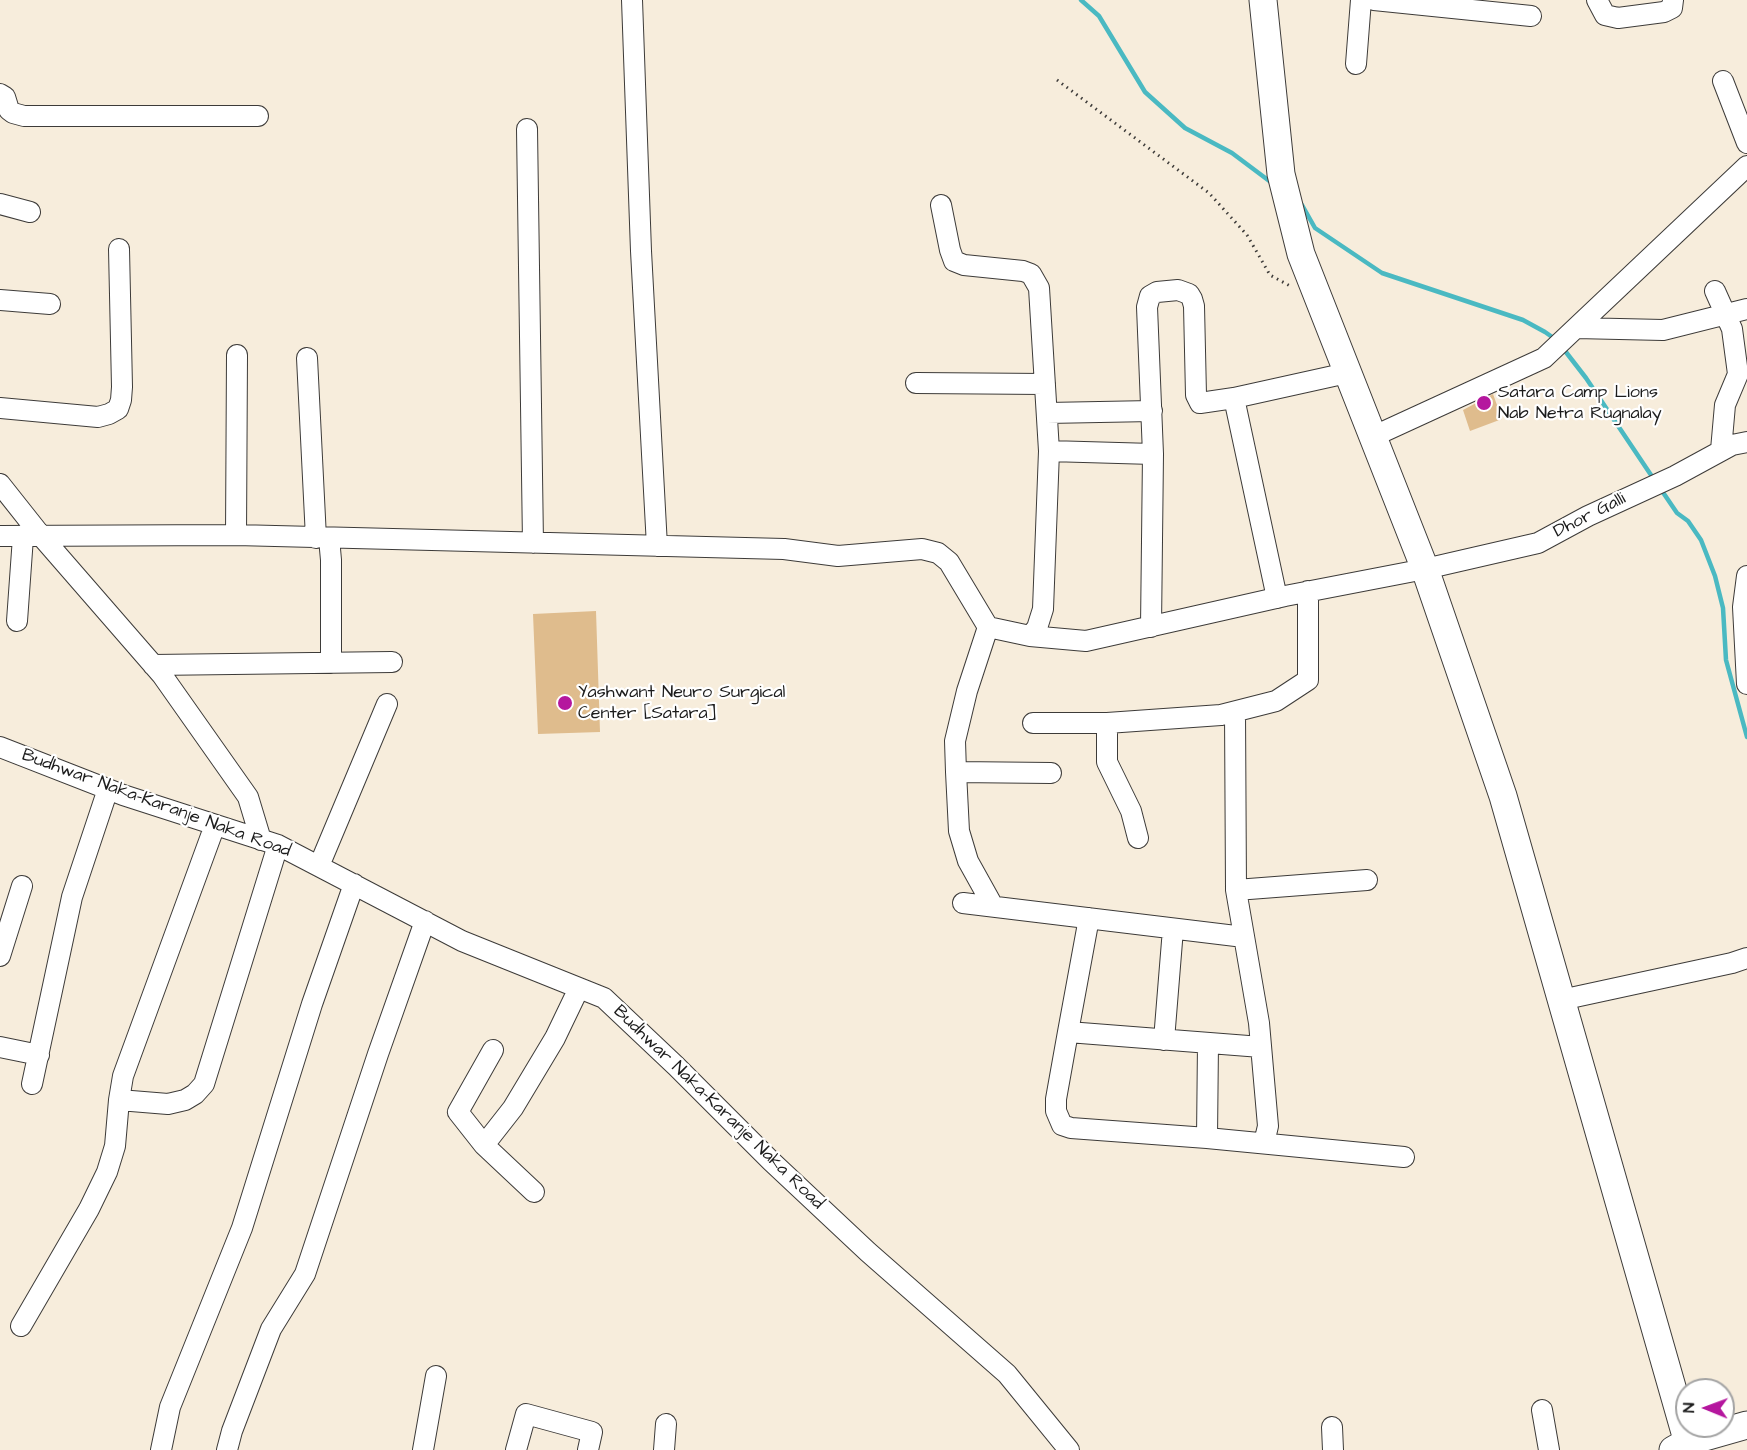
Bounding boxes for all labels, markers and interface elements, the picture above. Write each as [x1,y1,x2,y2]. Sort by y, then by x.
place label: Satara Camp Lions Nab Netra Rugnalay [1498,382,1662,424]
marker: Satara Camp Lions Nab Netra Rugnalay [1475,394,1493,412]
street label: Dhor Galli [1550,489,1630,543]
place label: Yashwant Neuro Surgical Center [Satara] [578,682,785,724]
marker: Yashwant Neuro Surgical Center [Satara] [556,694,574,712]
street label: Budhwar Naka-Karanje Naka Road [19,745,293,863]
street label: Budhwar Naka-Karanje Naka Road [608,1001,828,1215]
north arrow [1675,1378,1735,1438]
text: N [1678,1403,1700,1413]

